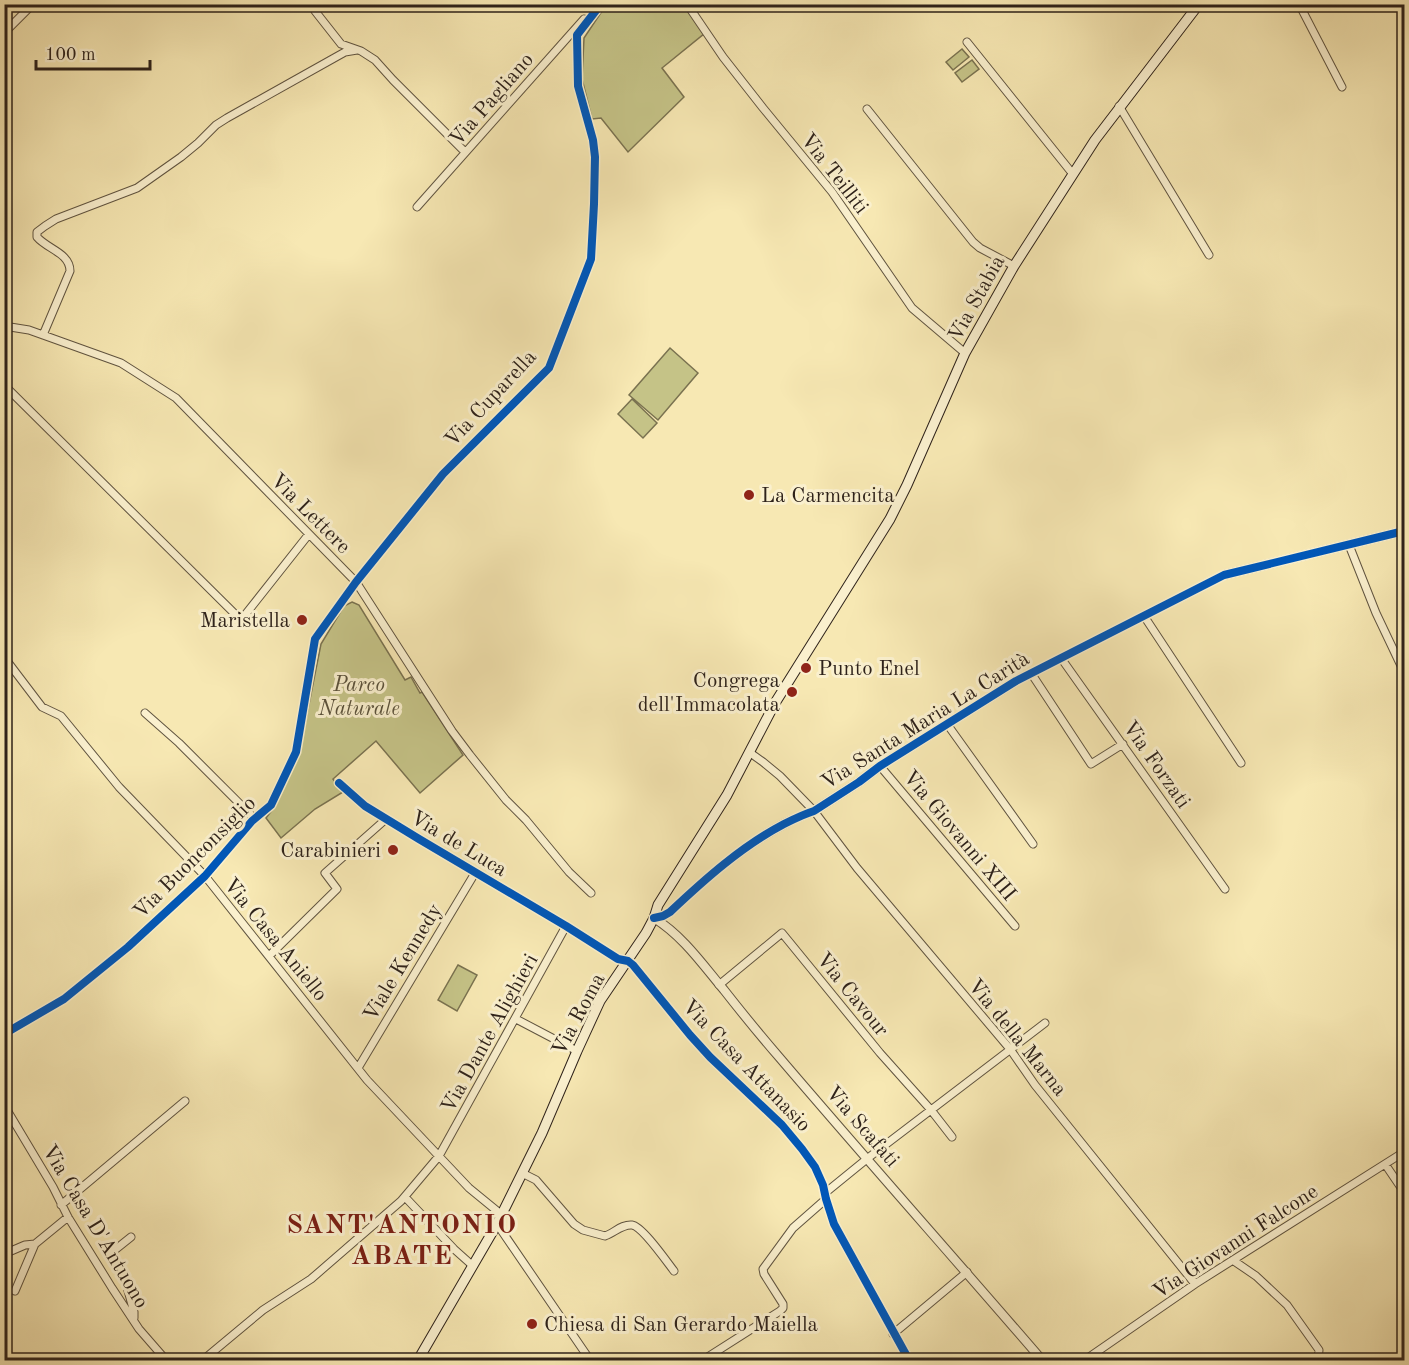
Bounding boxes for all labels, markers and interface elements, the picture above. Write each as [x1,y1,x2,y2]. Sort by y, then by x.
scale bar [36,33,150,71]
text: 100 m [45,46,96,64]
street label: Via Pagliano [446,49,538,151]
street label: Via Teilliti [796,130,872,218]
street label: Via Stabia [945,252,1009,345]
street label: Via Cuparella [441,347,541,451]
street label: Via Lettere [266,470,354,558]
place label: La Carmencita [761,486,895,507]
marker: La Carmencita [742,488,756,502]
place label: Maristella [200,611,290,632]
marker: Maristella [295,613,309,627]
street label: Via Santa Maria La Carità [818,649,1033,794]
place label: Punto Enel [818,659,920,680]
marker: Punto Enel [799,661,813,675]
place label: Congrega dell'Immacolata [638,671,780,716]
park label: Parco Naturale [317,675,400,720]
marker: Congrega dell'Immacolata [785,685,799,699]
street label: Via Forzati [1118,717,1193,812]
street label: Via Giovanni XIII [898,767,1019,905]
street label: Via Buonconsiglio [130,793,260,923]
street label: Via de Luca [406,807,510,881]
place label: Carabinieri [280,841,381,862]
marker: Carabinieri [386,843,400,857]
street label: Via Casa Aniello [219,874,331,1005]
street label: Viale Kennedy [360,901,446,1025]
street label: Via Cavour [812,949,892,1041]
street label: Via Dante Alighieri [438,951,543,1117]
street label: Via Roma [549,970,610,1059]
street label: Via della Marna [963,975,1070,1100]
street label: Via Casa Attanasio [678,996,814,1136]
street label: Via Scafati [821,1082,903,1172]
street label: Via Casa D'Antuono [38,1141,152,1312]
street label: Via Giovanni Falcone [1150,1181,1322,1303]
district label: SANT'ANTONIO ABATE [286,1212,518,1270]
place label: Chiesa di San Gerardo Maiella [544,1315,818,1336]
marker: Chiesa di San Gerardo Maiella [525,1317,539,1331]

